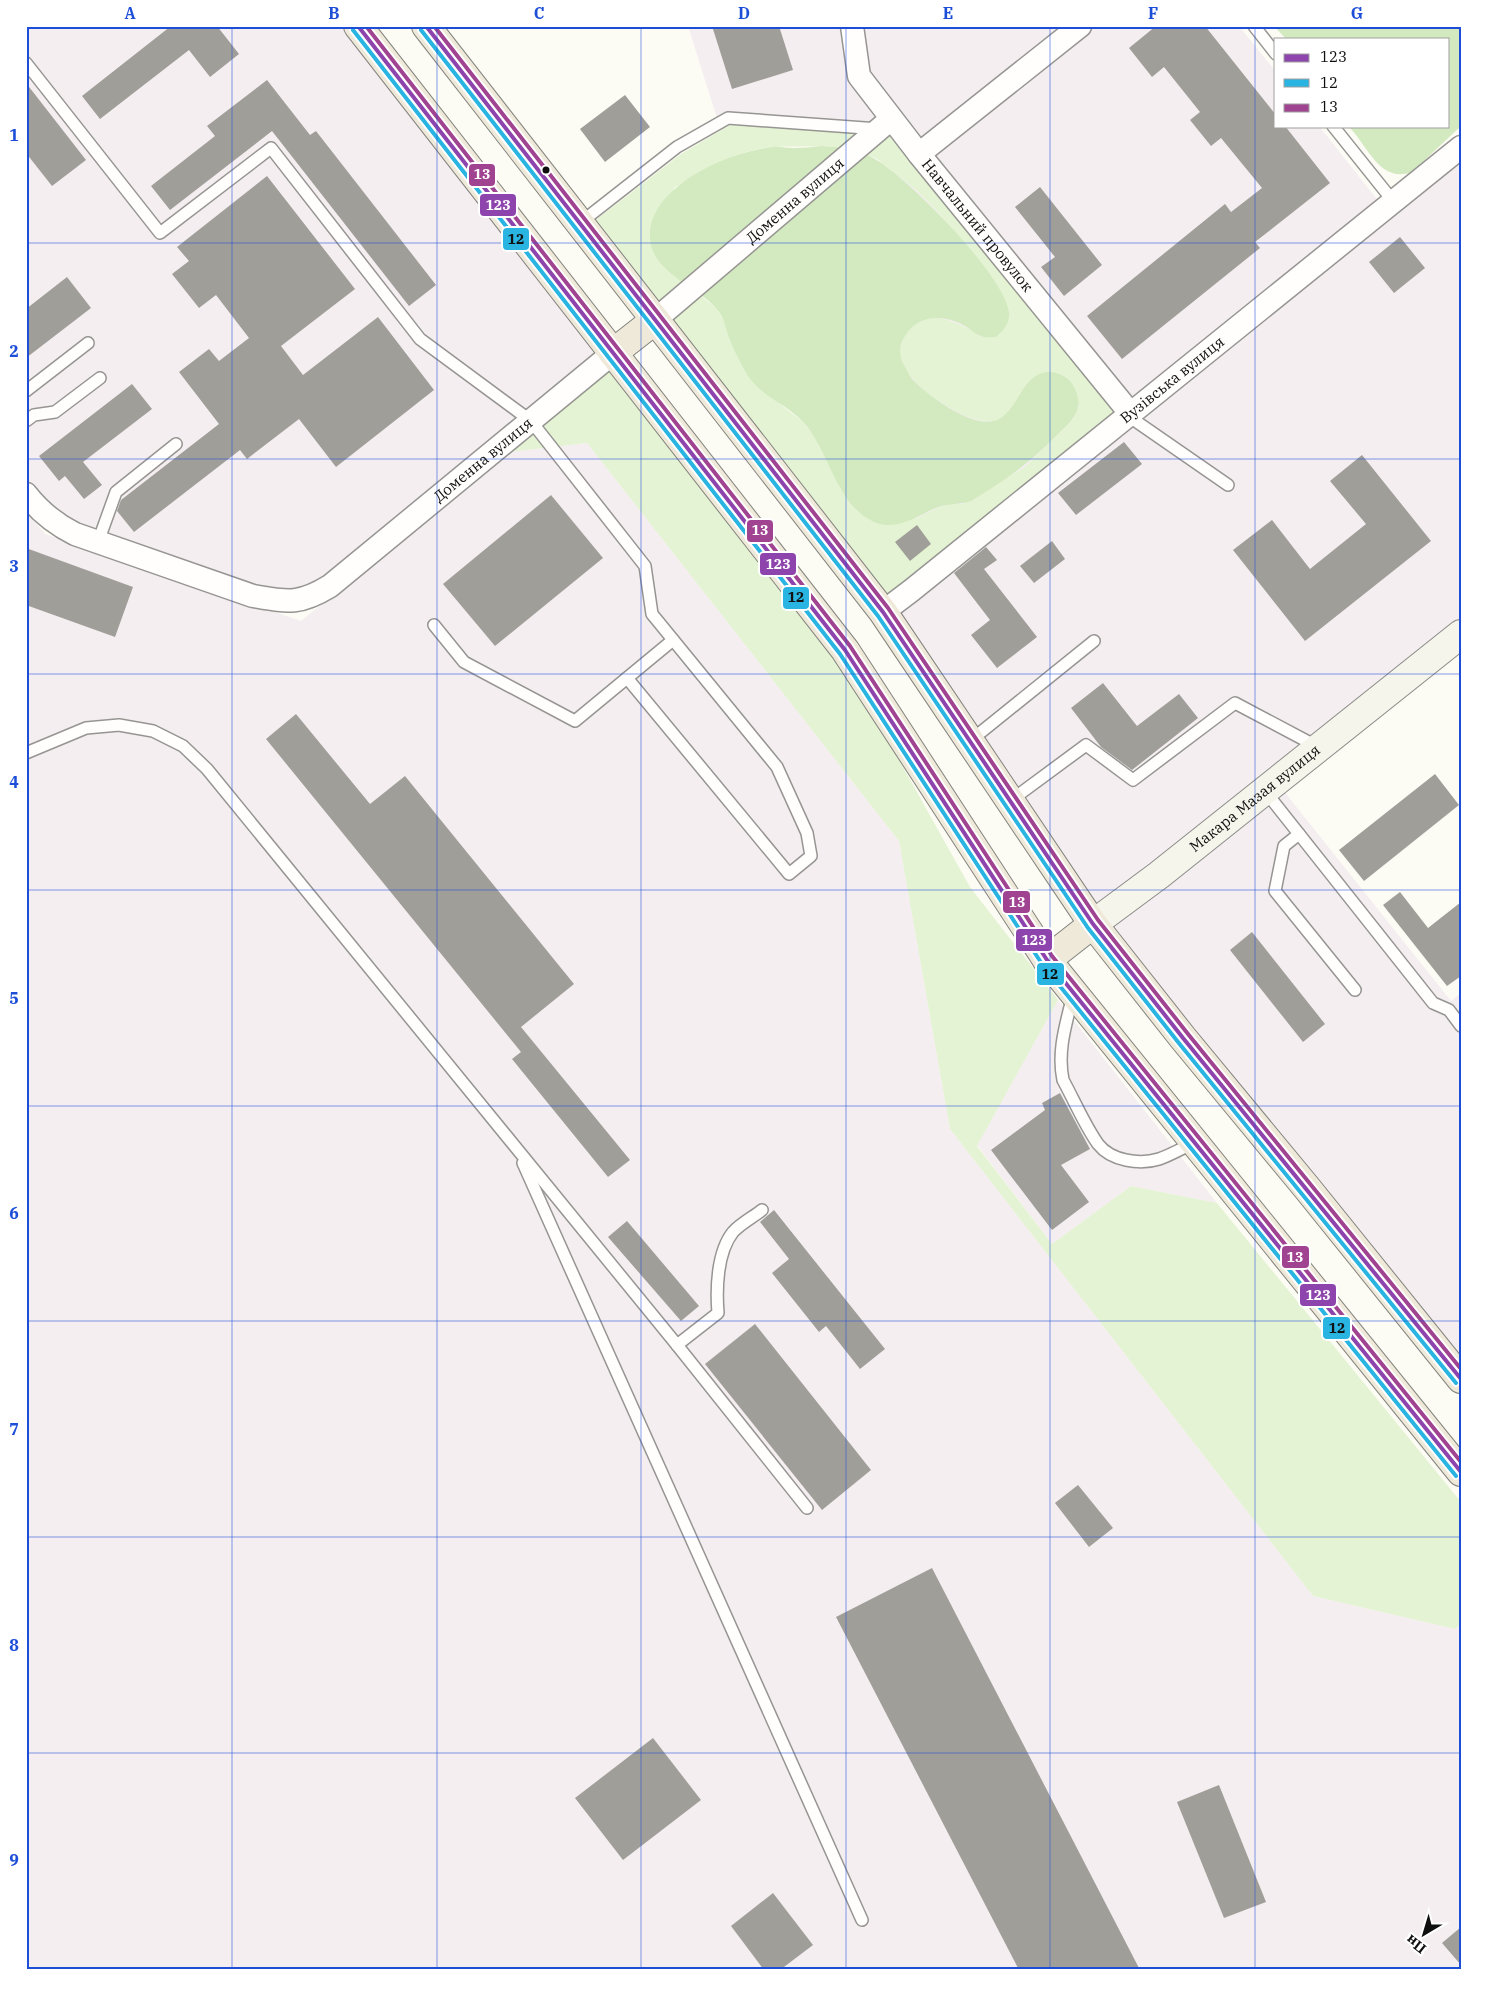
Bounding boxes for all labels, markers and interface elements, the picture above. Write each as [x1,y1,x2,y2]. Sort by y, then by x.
text: A [124,3,136,23]
text: B [328,3,340,23]
text: C [534,3,544,23]
text: D [738,3,750,23]
text: E [943,3,953,23]
text: F [1148,3,1158,23]
text: G [1351,3,1363,23]
legend [1274,38,1450,128]
text: 123 [1320,47,1347,66]
text: 12 [1320,73,1338,92]
text: 13 [1320,97,1338,116]
text: 1 [9,125,19,145]
street label: Доменна вулиця [742,153,848,247]
street label: Навчальний провулок [918,155,1038,296]
line badge: 13 [468,163,496,187]
text: 13 [474,165,490,183]
unlabelled marker [541,165,551,175]
line badge: 123 [479,193,517,217]
text: 123 [485,196,511,214]
line badge: 12 [502,227,530,251]
text: 12 [508,230,524,248]
street label: Вузівська вулиця [1116,332,1228,427]
text: 2 [9,341,19,361]
street label: Доменна вулиця [429,413,536,506]
line badge: 13 [746,519,774,543]
text: 13 [752,521,768,539]
line badge: 123 [759,552,797,576]
text: 123 [765,555,791,573]
text: 3 [9,556,19,576]
line badge: 12 [782,586,810,610]
text: 12 [788,588,804,606]
street label: Макара Мазая вулиця [1186,740,1324,856]
text: 4 [9,772,19,792]
line badge: 13 [1002,890,1031,914]
text: 13 [1009,893,1025,911]
line badge: 123 [1015,928,1053,952]
text: 123 [1021,931,1047,949]
line badge: 12 [1036,962,1065,986]
text: 12 [1042,965,1058,983]
text: 5 [9,988,19,1008]
text: 6 [9,1203,19,1223]
line badge: 13 [1281,1245,1310,1269]
text: 13 [1287,1248,1303,1266]
line badge: 123 [1299,1283,1337,1307]
text: 123 [1305,1286,1331,1304]
line badge: 12 [1322,1316,1351,1340]
text: 12 [1329,1319,1345,1337]
text: 7 [9,1419,19,1439]
text: 8 [9,1635,19,1655]
text: 9 [9,1850,19,1870]
north arrow [1400,1908,1450,1958]
text: Пн [1402,1931,1430,1958]

